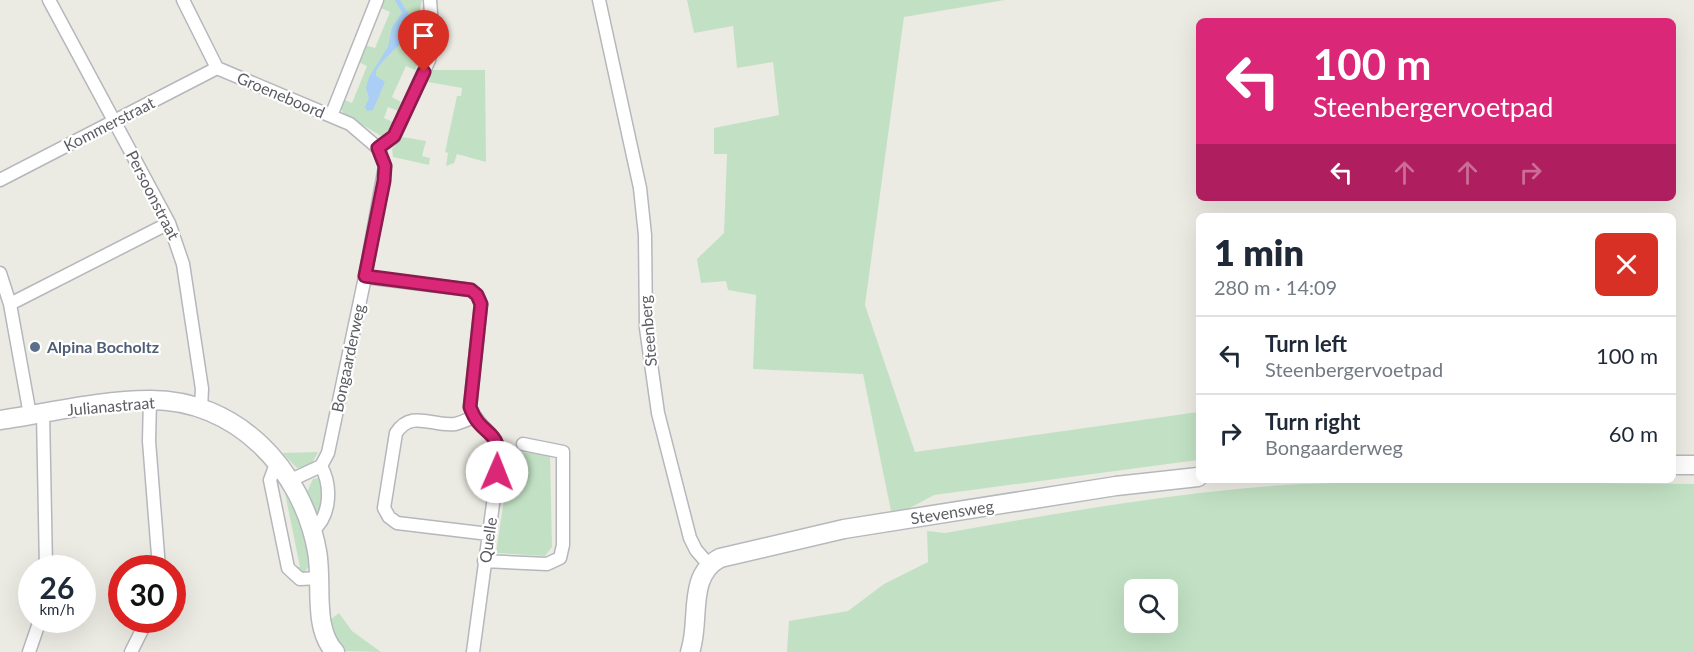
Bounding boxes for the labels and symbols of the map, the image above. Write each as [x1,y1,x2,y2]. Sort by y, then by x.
pin [398,10,449,72]
street label: Groeneboord [234,68,328,122]
street label: Kommerstraat [60,92,158,155]
street label: Persoonstraat [123,147,184,243]
street label: Steenberg [635,295,660,367]
street label: Bongaarderweg [327,302,368,414]
place label: Alpina Bocholtz [46,337,159,356]
marker: Alpina Bocholtz [28,340,42,354]
street label: Julianastraat [66,392,156,419]
position arrow [465,440,529,504]
street label: Stevensweg [909,496,995,527]
street label: Quelle [475,516,500,564]
speed limit sign: 30 [108,555,186,633]

